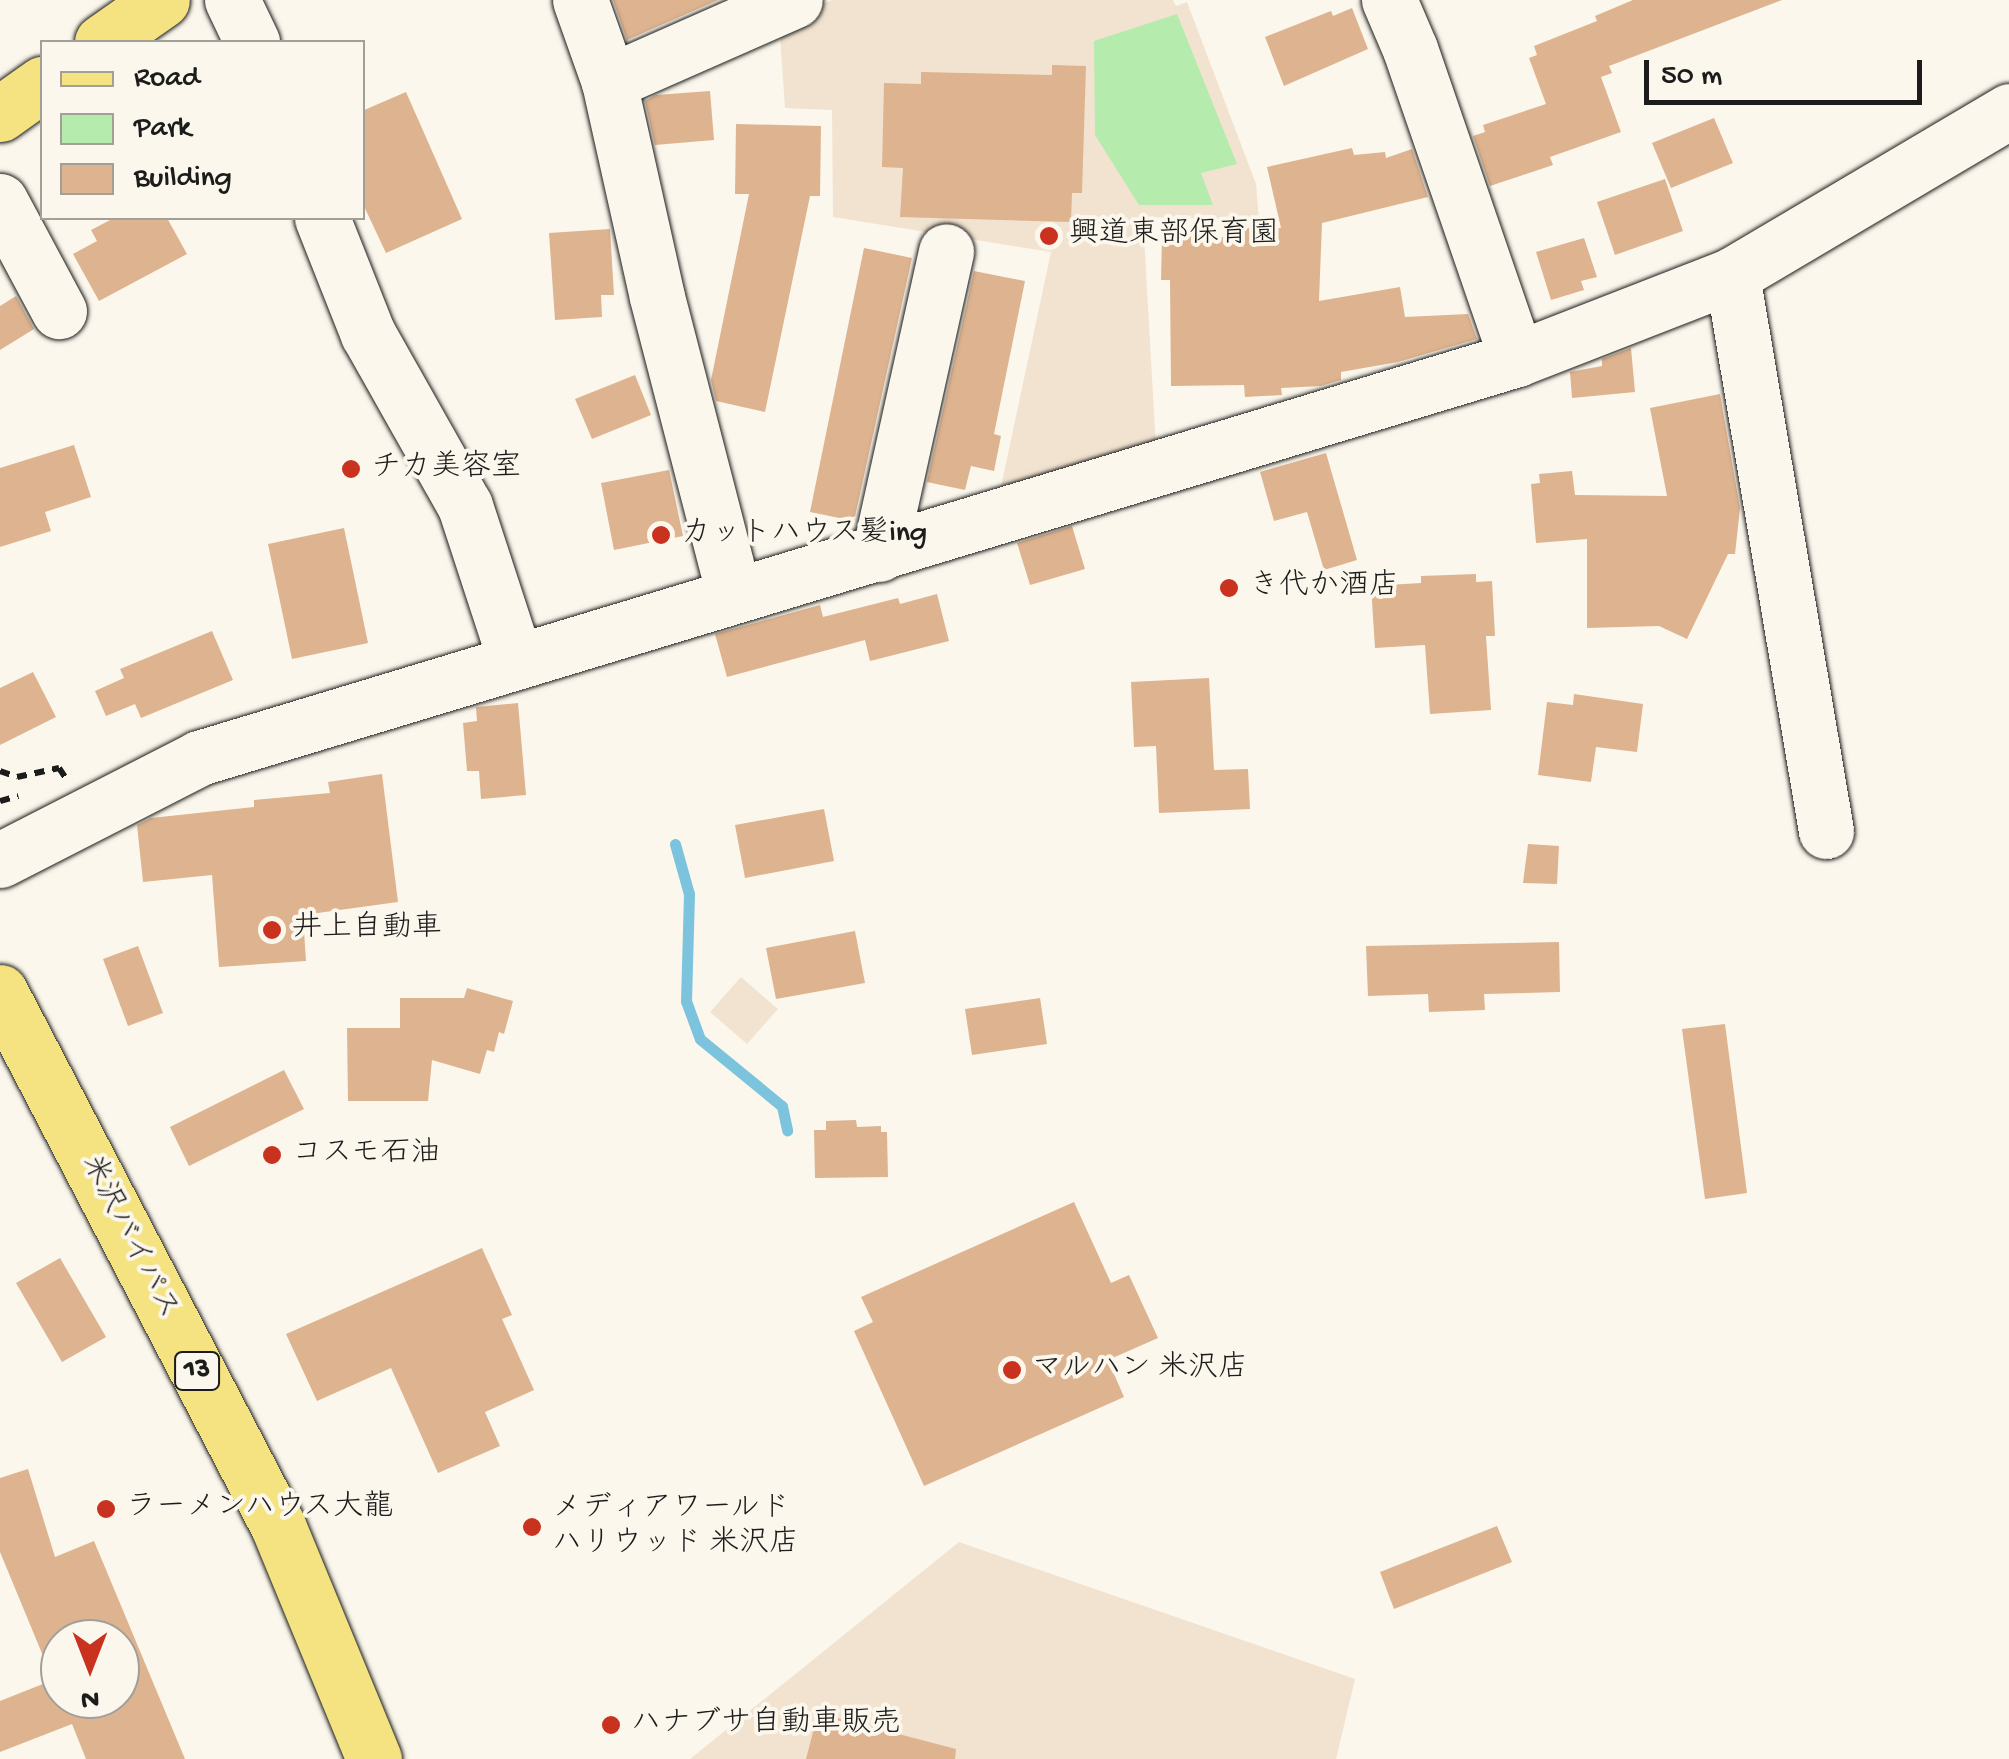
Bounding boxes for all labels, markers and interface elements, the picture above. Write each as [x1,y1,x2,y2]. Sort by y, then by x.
legend [40,40,365,220]
scale bar [1649,40,1926,102]
text: 50 m [1661,60,1722,95]
text: Road [134,62,200,97]
text: Park [134,112,191,147]
text: Building [134,162,232,197]
place label: 興道東部保育園 [1069,218,1279,254]
marker: 興道東部保育園 [1038,225,1060,247]
place label: チカ美容室 [371,451,521,487]
marker: チカ美容室 [340,458,362,480]
place label: カットハウス髪ing [681,517,929,553]
marker: カットハウス髪ing [650,524,672,546]
place label: き代か酒店 [1249,570,1399,606]
marker: き代か酒店 [1218,577,1240,599]
place label: 井上自動車 [292,912,442,948]
marker: 井上自動車 [261,919,283,941]
place label: コスモ石油 [292,1137,442,1173]
marker: コスモ石油 [261,1144,283,1166]
street label: 米沢バイパス [71,1150,185,1326]
road number: 13 [172,1348,222,1394]
place label: マルハン 米沢店 [1032,1352,1249,1388]
marker: マルハン 米沢店 [1001,1359,1023,1381]
place label: ラーメンハウス大龍 [126,1491,396,1527]
place label: メディアワールド ハリウッド 米沢店 [552,1492,799,1562]
marker: ラーメンハウス大龍 [95,1498,117,1520]
marker: メディアワールド ハリウッド 米沢店 [521,1516,543,1538]
north arrow [40,1619,140,1719]
text: N [81,1681,99,1714]
place label: ハナブサ自動車販売 [631,1707,901,1743]
marker: ハナブサ自動車販売 [600,1714,622,1736]

